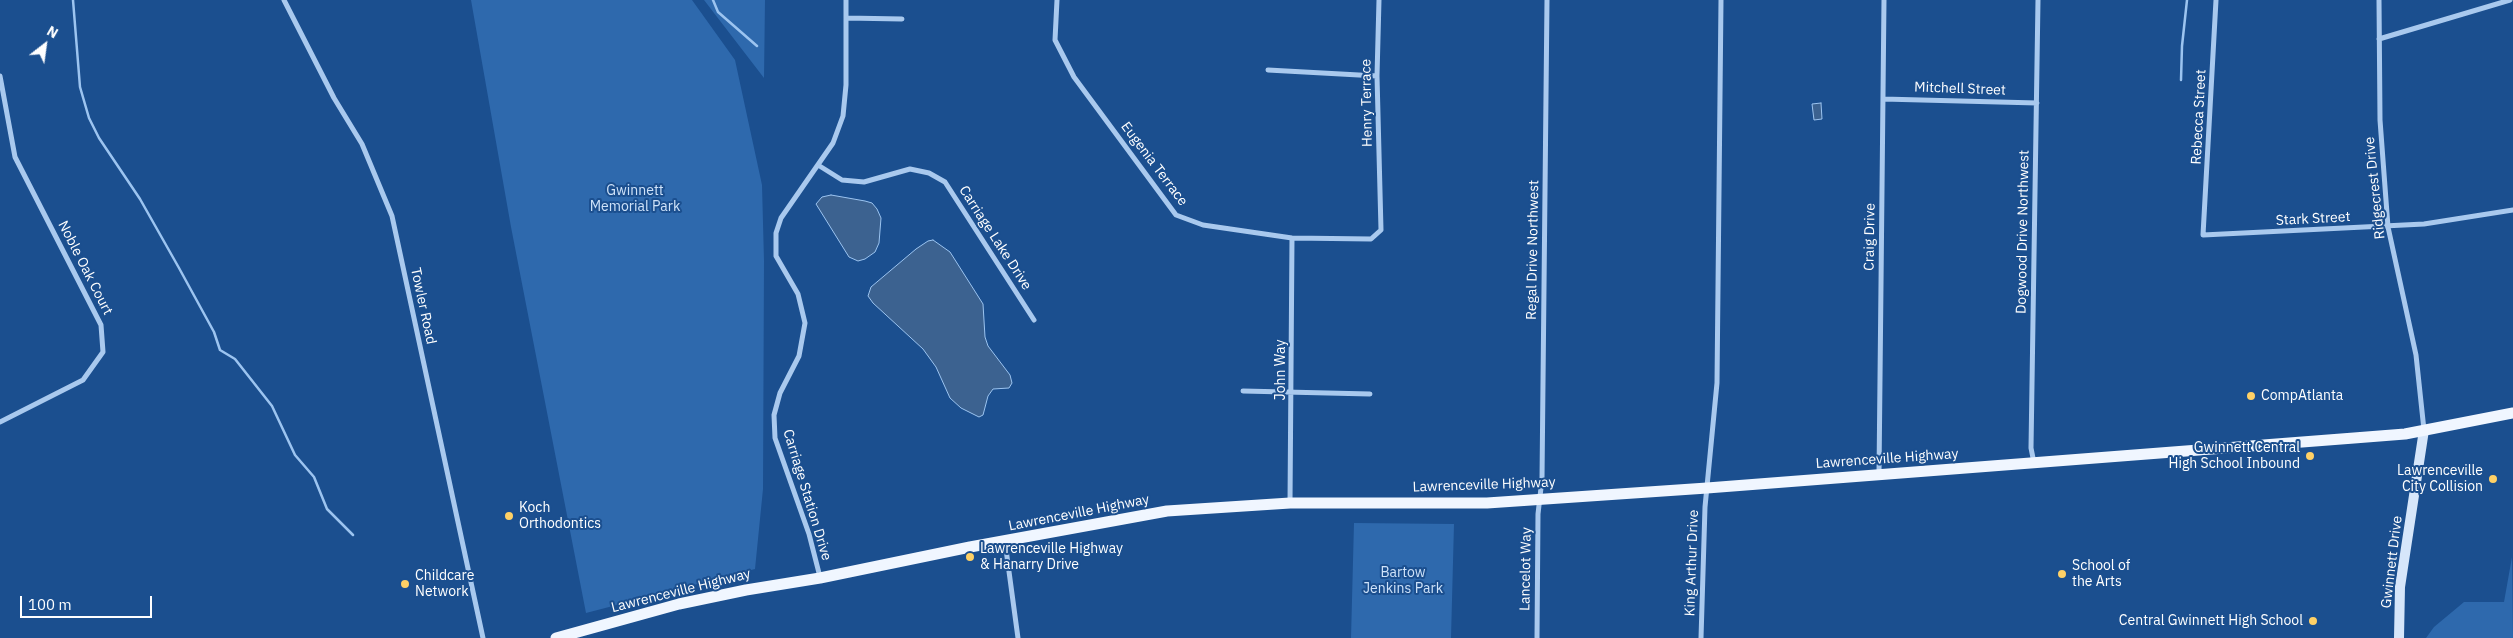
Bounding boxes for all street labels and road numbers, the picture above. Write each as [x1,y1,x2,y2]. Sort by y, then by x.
street label: Henry Terrace [1358,59,1376,147]
street label: Rebecca Street [2188,69,2210,165]
street label: Mitchell Street [1914,79,2006,99]
street label: Eugenia Terrace [1117,119,1191,209]
street label: Ridgecrest Drive [2361,136,2389,240]
street label: Dogwood Drive Northwest [2013,150,2033,314]
street label: Regal Drive Northwest [1523,180,1543,320]
street label: Carriage Lake Drive [955,183,1035,293]
street label: Craig Drive [1861,203,1879,271]
street label: Stark Street [2275,209,2351,229]
street label: Noble Oak Court [54,218,116,318]
street label: Towler Road [407,266,439,346]
street label: John Way [1273,340,1289,400]
street label: Carriage Station Drive [779,427,835,563]
street label: Lawrenceville Highway [1815,446,1959,472]
street label: Lawrenceville Highway [1412,474,1556,496]
street label: Lawrenceville Highway [1007,491,1151,535]
street label: King Arthur Drive [1682,509,1702,617]
street label: Gwinnett Drive [2378,515,2406,609]
street label: Lancelot Way [1517,527,1535,611]
street label: Lawrenceville Highway [610,566,752,616]

